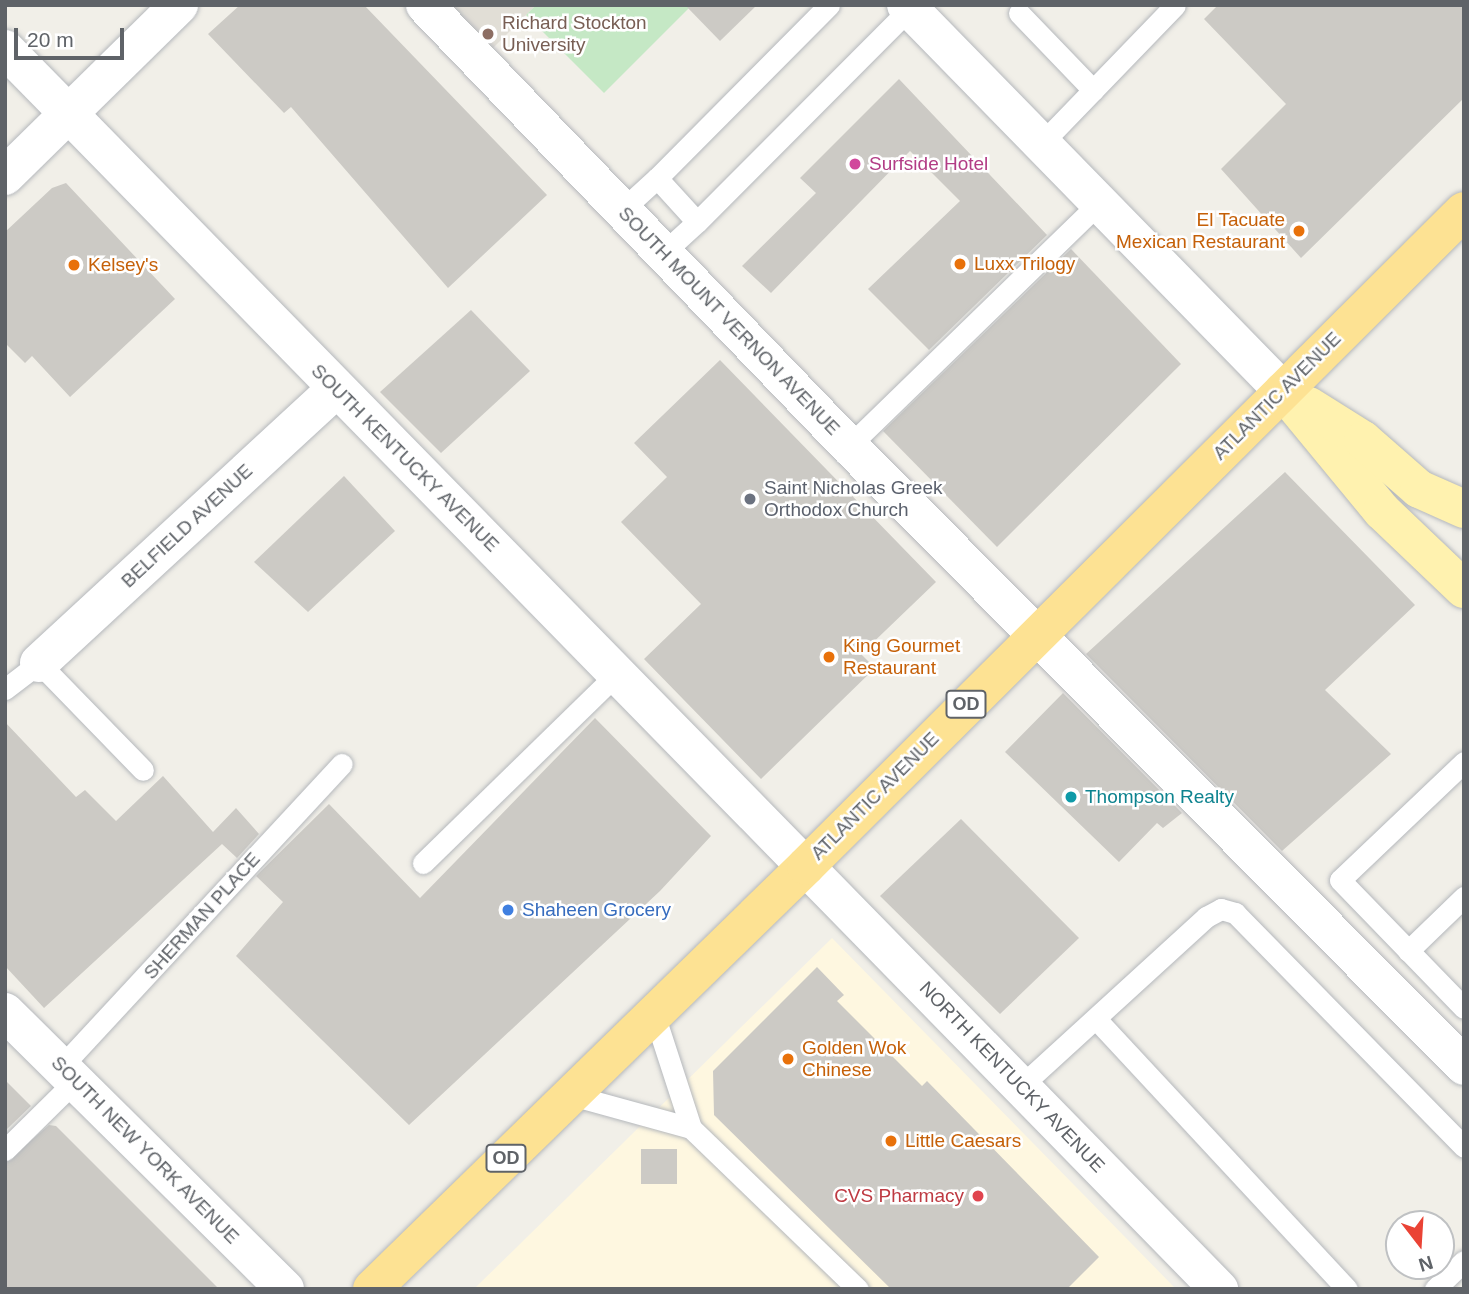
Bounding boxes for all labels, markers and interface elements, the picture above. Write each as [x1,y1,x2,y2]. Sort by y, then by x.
place label: Richard Stockton University [502,12,647,56]
scale bar [18,14,128,58]
marker: Richard Stockton University [480,26,496,42]
text: 20 m [27,28,74,51]
place label: Surfside Hotel [869,153,988,175]
marker: Surfside Hotel [847,156,863,172]
street label: SOUTH MOUNT VERNON AVENUE [613,202,845,440]
place label: El Tacuate Mexican Restaurant [1116,209,1285,253]
marker: El Tacuate Mexican Restaurant [1291,223,1307,239]
place label: Luxx Trilogy [974,253,1076,275]
place label: Kelsey's [88,254,158,276]
marker: Luxx Trilogy [952,256,968,272]
marker: Kelsey's [66,257,82,273]
street label: ATLANTIC AVENUE [1208,327,1346,465]
street label: SOUTH KENTUCKY AVENUE [306,359,504,557]
street label: BELFIELD AVENUE [116,459,258,593]
place label: Saint Nicholas Greek Orthodox Church [764,477,942,521]
marker: Saint Nicholas Greek Orthodox Church [742,491,758,507]
place label: King Gourmet Restaurant [843,635,960,679]
marker: King Gourmet Restaurant [821,649,837,665]
road number: OD [945,690,987,718]
street label: ATLANTIC AVENUE [806,727,944,865]
place label: Thompson Realty [1085,786,1234,808]
marker: Thompson Realty [1063,789,1079,805]
street label: SHERMAN PLACE [139,848,265,984]
place label: Shaheen Grocery [522,899,671,921]
marker: Shaheen Grocery [500,902,516,918]
street label: NORTH KENTUCKY AVENUE [914,976,1110,1178]
place label: Golden Wok Chinese [802,1037,906,1081]
street label: SOUTH NEW YORK AVENUE [46,1051,244,1249]
marker: Golden Wok Chinese [780,1051,796,1067]
place label: Little Caesars [905,1130,1021,1152]
marker: Little Caesars [883,1133,899,1149]
road number: OD [485,1143,527,1172]
place label: CVS Pharmacy [834,1185,964,1207]
marker: CVS Pharmacy [970,1188,986,1204]
north arrow [1385,1210,1455,1280]
text: N [1416,1252,1435,1276]

